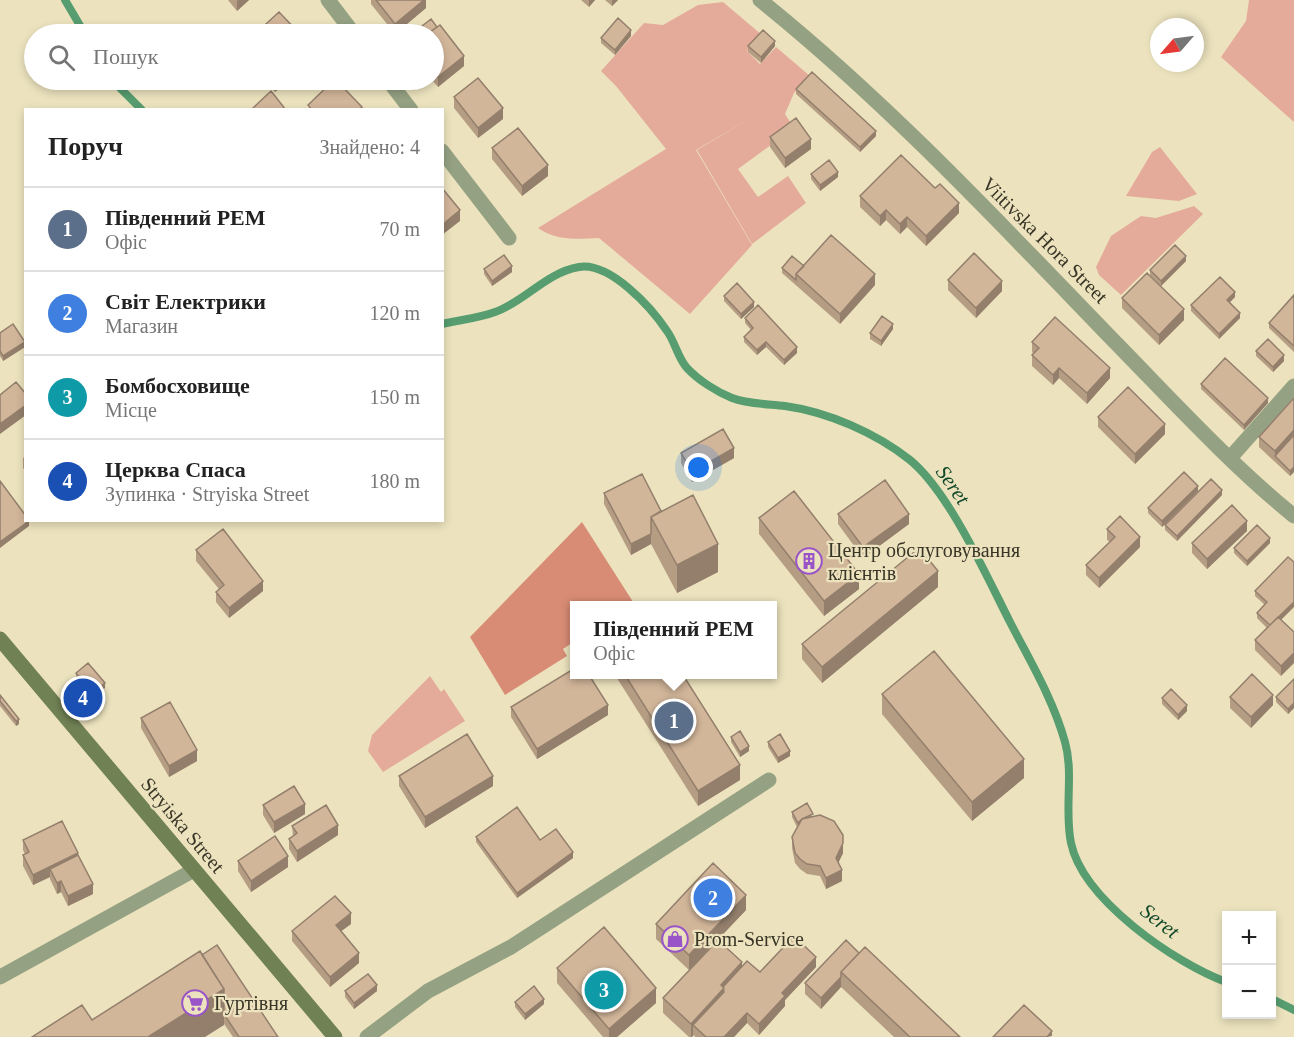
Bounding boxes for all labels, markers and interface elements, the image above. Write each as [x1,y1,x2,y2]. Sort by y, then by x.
north arrow [1150,18,1204,72]
search box [24,24,444,90]
icon: search [45,41,78,74]
text: Пошук [93,44,159,69]
text: Поруч [48,132,123,161]
text: Знайдено: 4 [319,136,420,158]
street label: Viitivska Hora Street [978,173,1113,308]
text: Південний РЕМ [105,205,266,230]
text: 1 [63,218,73,240]
text: 70 m [379,218,420,240]
text: Офіс [105,231,147,253]
text: Світ Електрики [105,289,266,314]
text: 2 [63,302,73,324]
text: 120 m [369,302,420,324]
text: Магазин [105,315,178,337]
text: Бомбосховище [105,373,250,398]
text: 3 [63,386,73,408]
text: 150 m [369,386,420,408]
text: Місце [105,399,157,421]
your location [684,453,713,482]
text: Церква Спаса [105,457,246,482]
water label: Seret [931,461,976,510]
text: 4 [63,470,73,492]
text: 180 m [369,470,420,492]
text: Зупинка · Stryiska Street [105,483,309,505]
place label: Центр обслуговування клієнтів [828,539,1020,584]
building icon: Центр обслуговування клієнтів [794,546,824,576]
popup [570,601,777,679]
text: Південний РЕМ [593,616,754,641]
text: Офіс [593,642,635,664]
pin: 4 [64,676,103,720]
pin: 1 [654,698,694,744]
street label: Stryiska Street [136,773,229,878]
pin: 2 [694,876,732,920]
water label: Seret [1136,898,1185,944]
map controls [1222,911,1276,1019]
button: + [1222,911,1276,965]
shop icon: Prom-Service [660,924,690,954]
place label: Prom-Service [694,928,804,950]
button: − [1222,965,1276,1019]
pin: 3 [584,968,624,1012]
supermarket icon: Гуртівня [180,988,210,1018]
place label: Гуртівня [214,992,288,1015]

